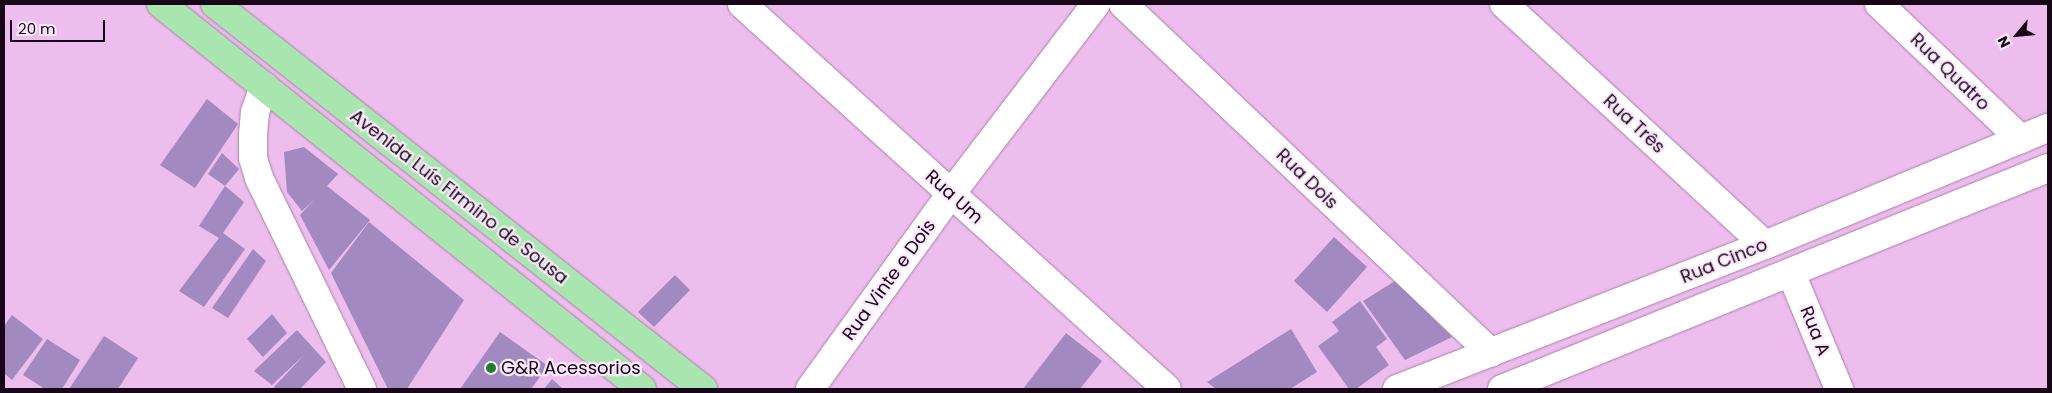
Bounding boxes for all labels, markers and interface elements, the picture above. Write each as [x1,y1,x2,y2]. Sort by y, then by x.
scale bar [12,10,108,42]
north arrow [1992,10,2042,60]
text: 20 m [18,18,56,39]
street label: Rua Quatro [1906,29,1994,115]
text: N [1992,33,2015,51]
street label: Rua Três [1599,90,1669,158]
street label: Avenida Luís Firmino de Sousa [346,105,572,289]
street label: Rua Dois [1272,144,1342,214]
street label: Rua Um [921,166,987,228]
street label: Rua Vinte e Dois [838,215,940,345]
street label: Rua Cinco [1677,234,1771,288]
street label: Rua A [1795,303,1835,359]
place label: G&R Acessorios [501,357,641,379]
marker: G&R Acessorios [485,362,497,374]

